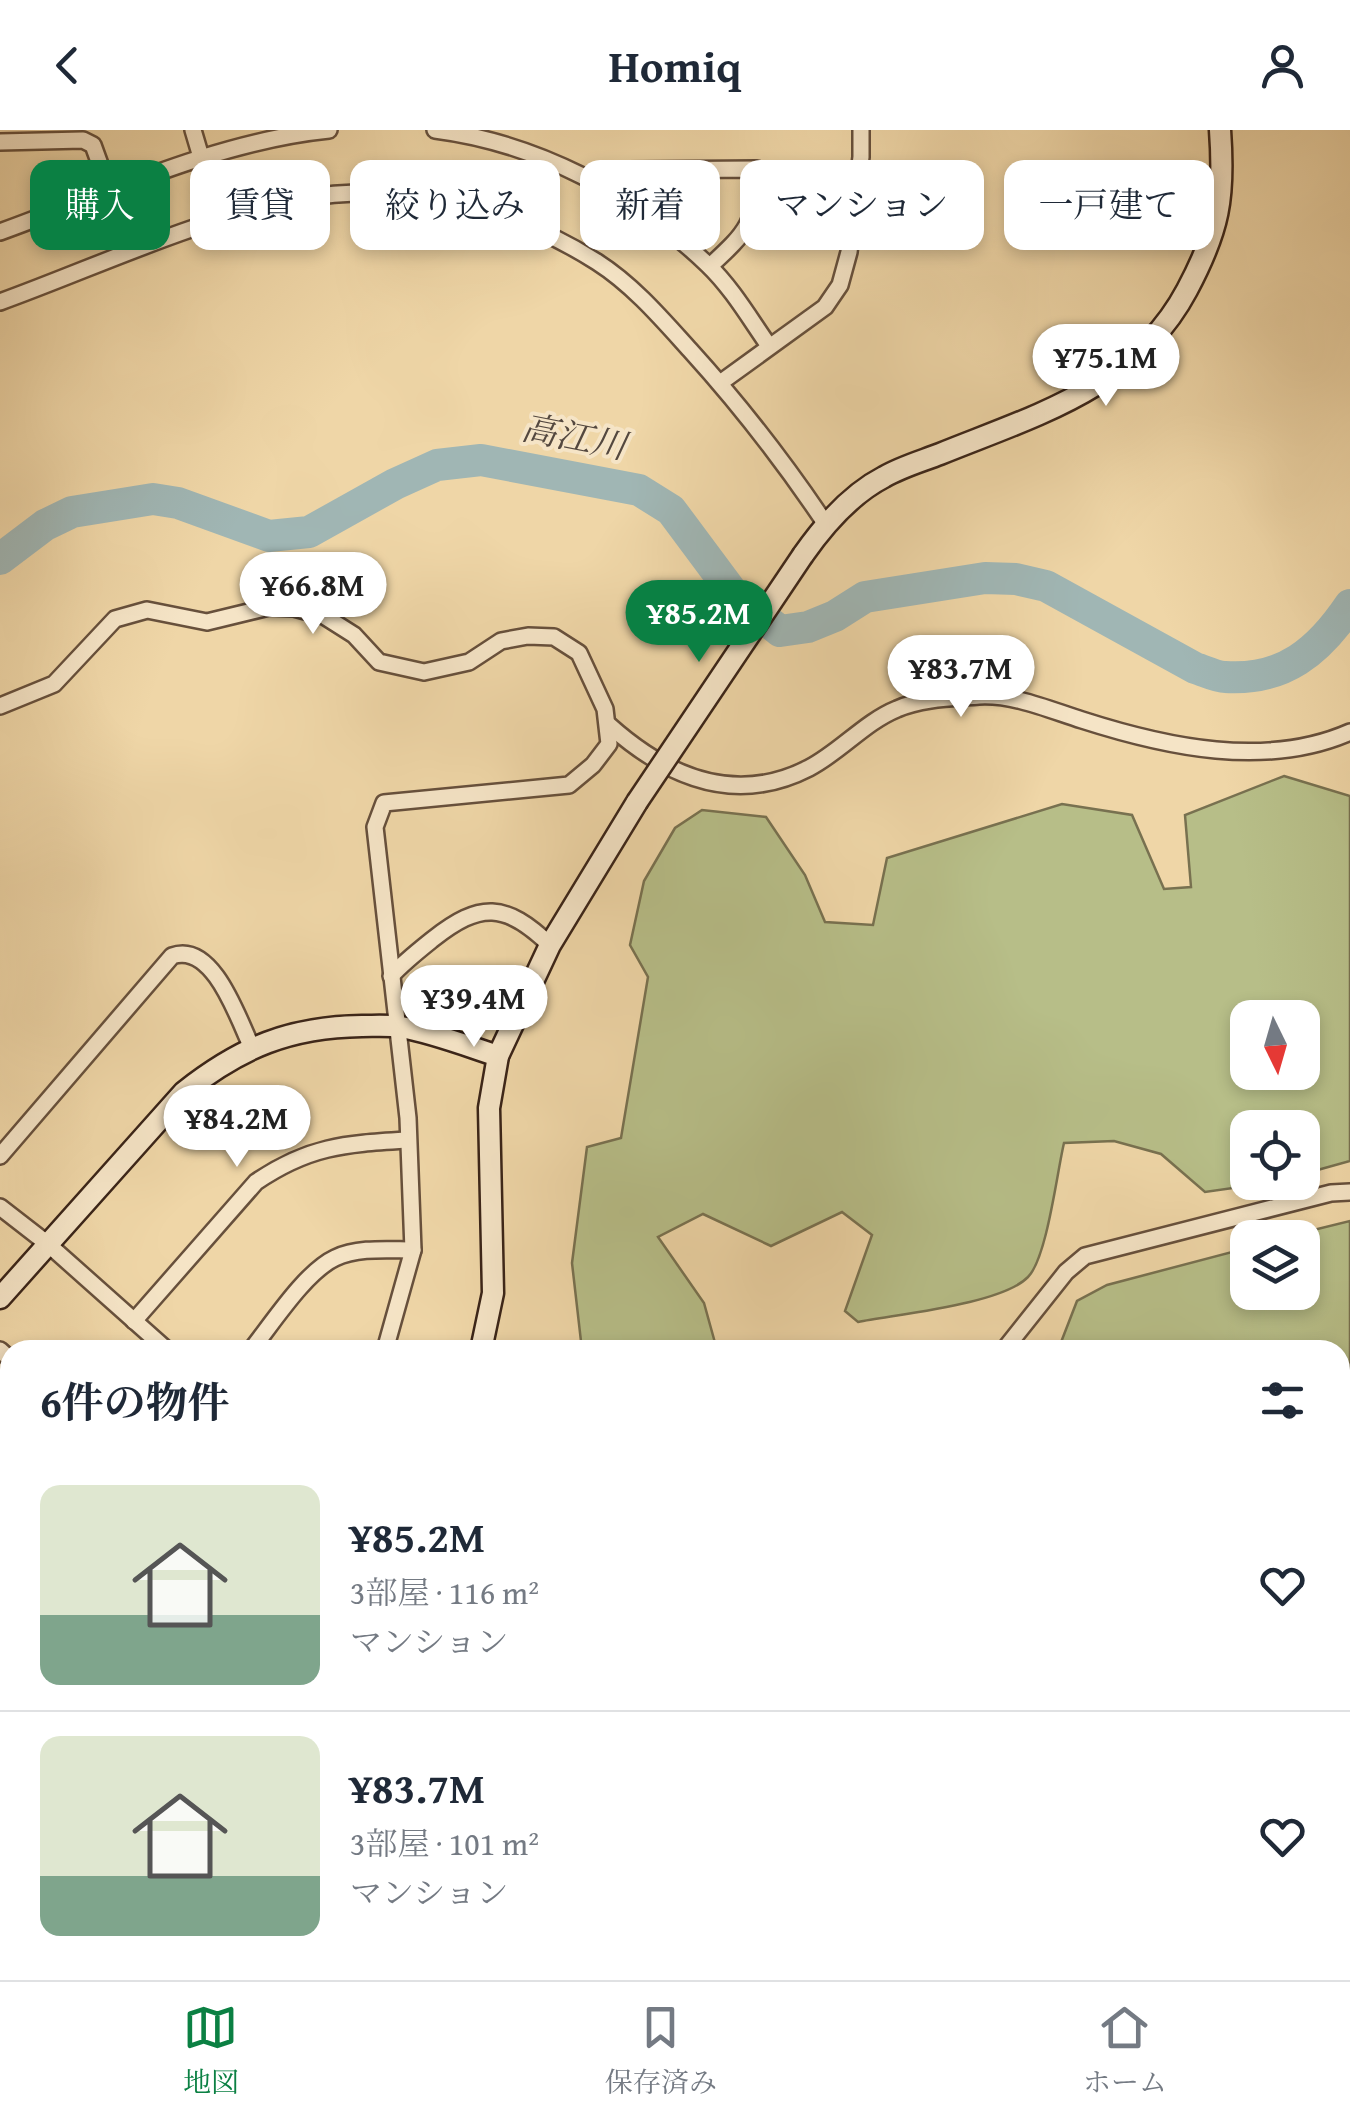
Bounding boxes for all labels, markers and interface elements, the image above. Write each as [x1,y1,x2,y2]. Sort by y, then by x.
text: Homiq [609,33,741,98]
icon: back [40,38,95,93]
icon: person [1255,38,1310,93]
chip: 購入 [30,160,170,250]
chip: 賃貸 [190,160,330,250]
chip: 絞り込み [350,160,560,250]
chip: 新着 [580,160,720,250]
chip: マンション [740,160,984,250]
chip: 一戸建て [1004,160,1214,250]
pin: ¥75.1M [1025,324,1187,409]
text: ¥75.1M [1055,333,1157,380]
water label: 高江川 [518,401,634,472]
pin: ¥66.8M [232,552,394,637]
text: ¥66.8M [262,561,364,608]
pin: ¥85.2M [618,580,780,665]
text: ¥85.2M [648,589,750,636]
pin: ¥83.7M [880,635,1042,720]
text: ¥83.7M [910,644,1012,691]
pin: ¥39.4M [393,965,555,1050]
text: ¥39.4M [423,974,525,1021]
north arrow [1230,1000,1320,1090]
map controls [1230,1000,1320,1310]
pin: ¥84.2M [156,1085,318,1170]
text: ¥84.2M [186,1094,288,1141]
button: locate [1230,1110,1320,1200]
button: layers [1230,1220,1320,1310]
text: 6件の物件 [40,1371,230,1432]
icon: filters [1255,1373,1310,1428]
text: ¥85.2M [350,1506,485,1567]
icon: home [120,1525,240,1645]
icon: heart [1255,1558,1310,1613]
text: 3部屋 · 116 m² [350,1569,539,1616]
text: マンション [350,1618,509,1665]
text: ¥83.7M [350,1757,485,1818]
icon: home [120,1776,240,1896]
icon: heart [1255,1809,1310,1864]
text: 3部屋 · 101 m² [350,1820,539,1867]
text: マンション [350,1869,509,1916]
tab: 地図 [183,2000,239,2102]
tab: 保存済み [605,2000,717,2102]
tab: ホーム [1083,2000,1167,2102]

